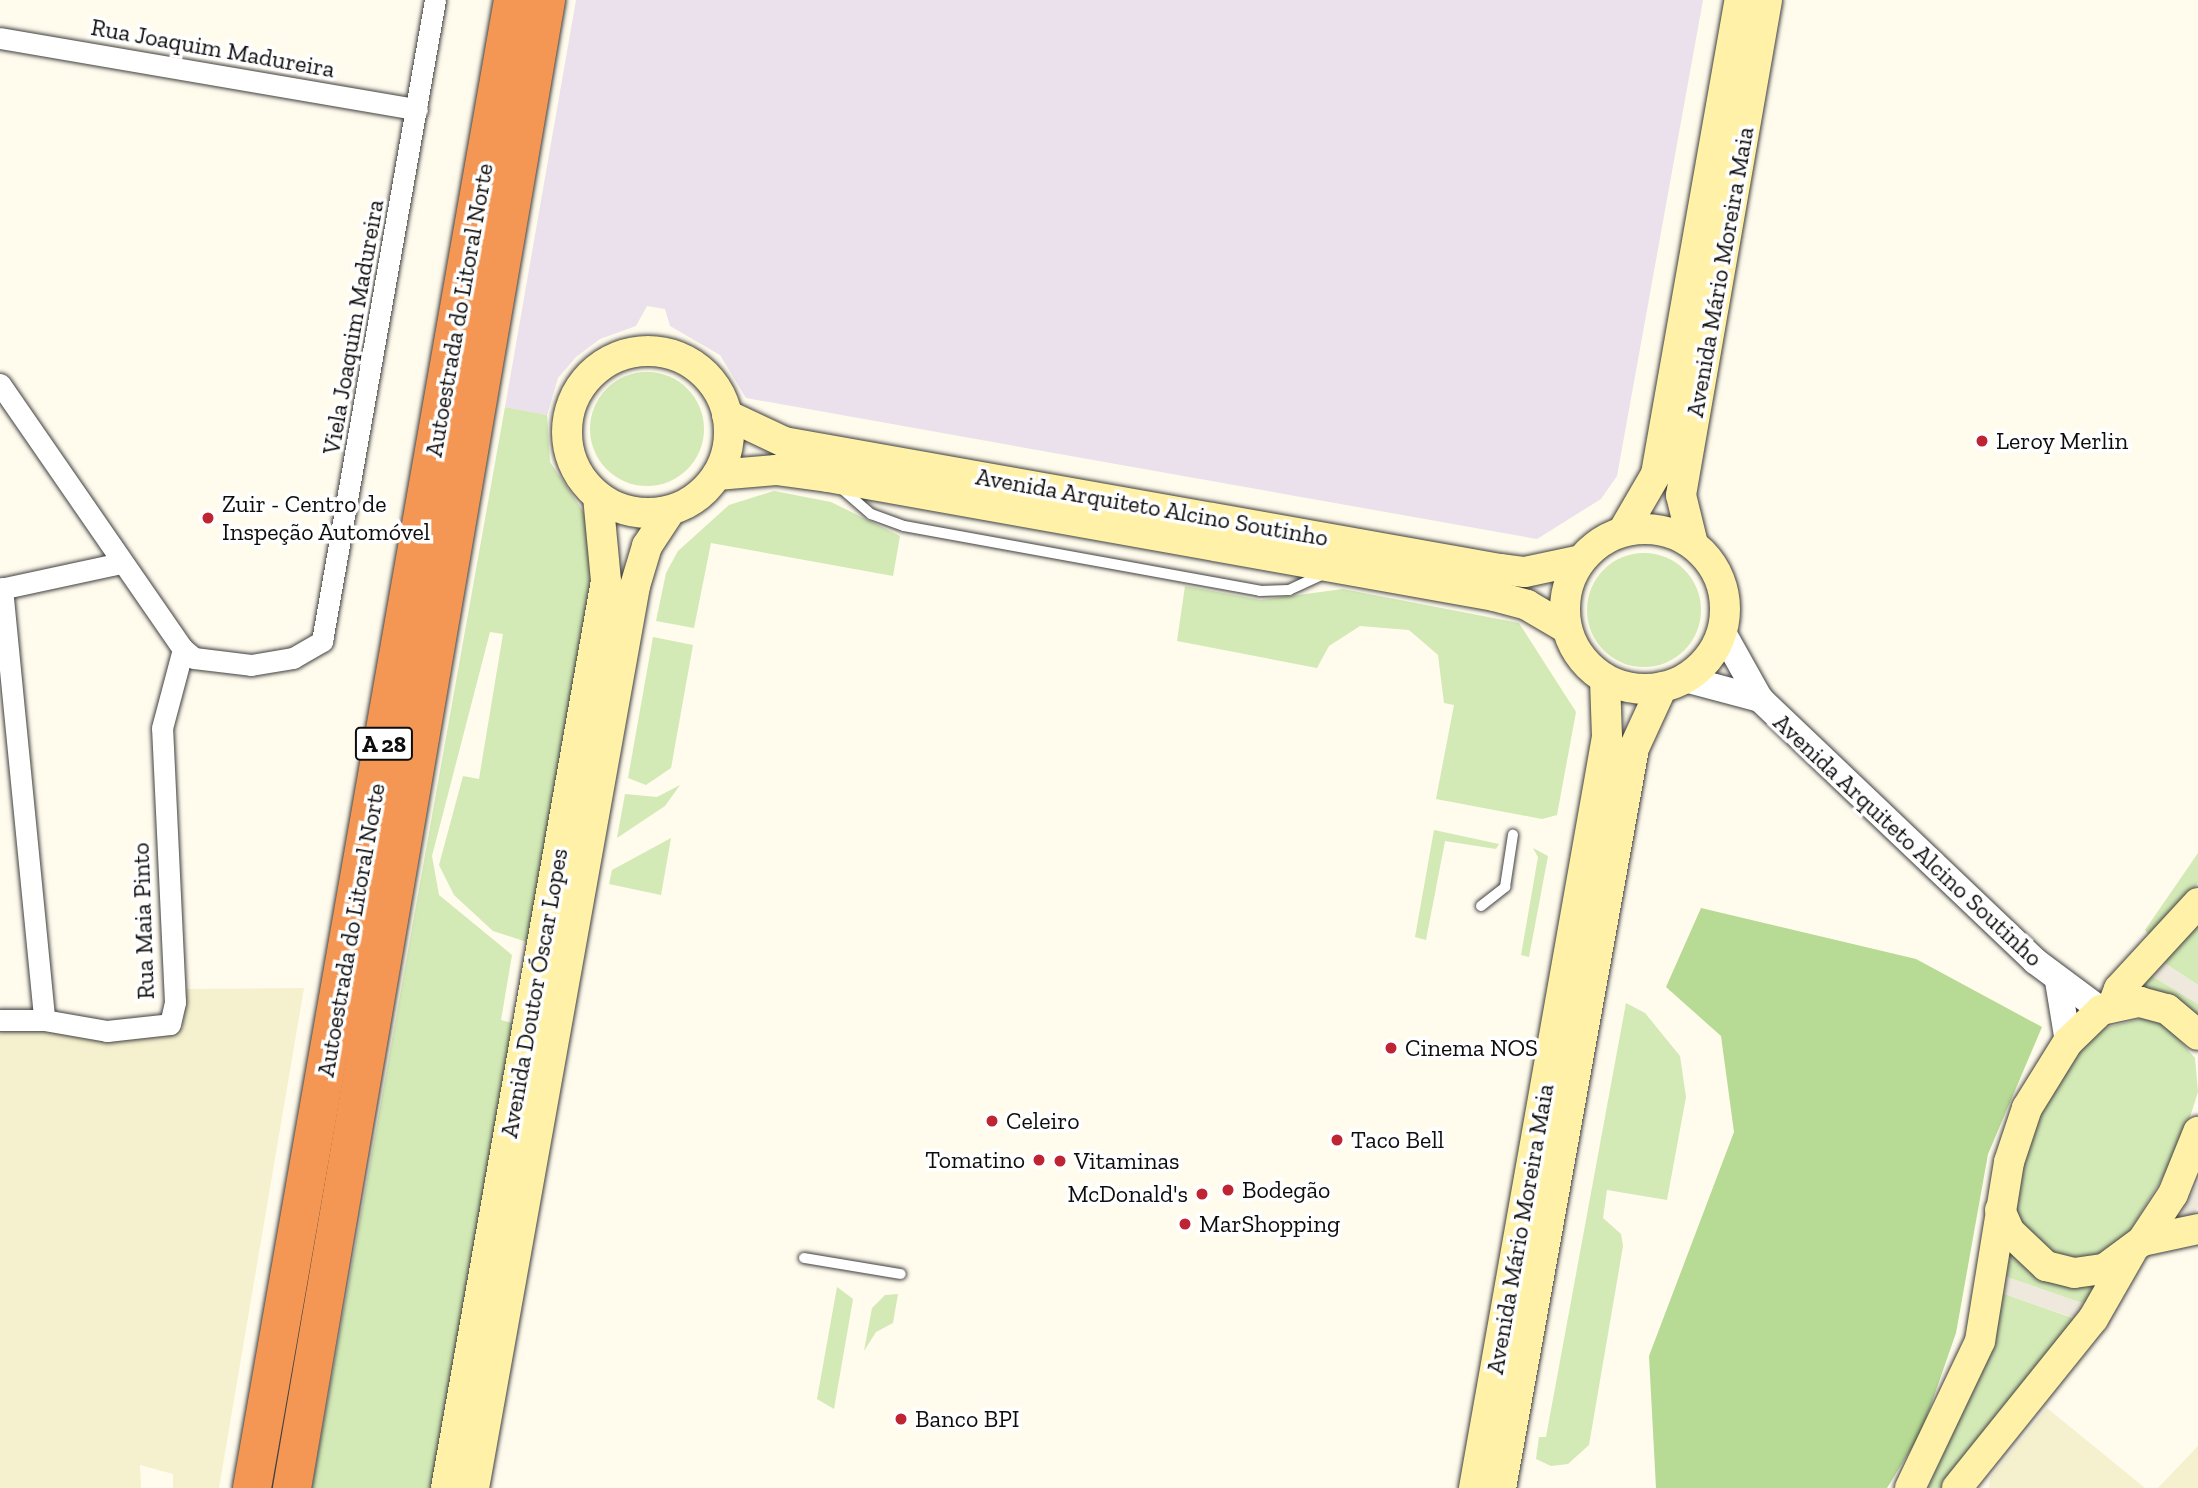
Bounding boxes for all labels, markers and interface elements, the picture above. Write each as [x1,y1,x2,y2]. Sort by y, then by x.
street label: Rua Joaquim Madureira [89,12,337,84]
street label: Avenida Mário Moreira Maia [1680,125,1760,419]
street label: Autoestrada do Litoral Norte [419,161,499,459]
street label: Viela Joaquim Madureira [316,197,390,457]
place label: Leroy Merlin [1996,427,2129,455]
marker: Leroy Merlin [1974,433,1990,449]
street label: Avenida Arquiteto Alcino Soutinho [973,462,1331,552]
place label: Zuir - Centro de Inspeção Automóvel [222,490,431,546]
marker: Zuir - Centro de Inspeção Automóvel [200,510,216,526]
street label: Avenida Arquiteto Alcino Soutinho [1767,707,2049,973]
road number: A 28 [354,724,414,764]
street label: Autoestrada do Litoral Norte [311,781,391,1079]
street label: Rua Maia Pinto [126,842,160,1000]
street label: Avenida Doutor Óscar Lopes [494,846,574,1140]
place label: Cinema NOS [1405,1034,1538,1062]
marker: Cinema NOS [1383,1040,1399,1056]
street label: Avenida Mário Moreira Maia [1480,1082,1560,1376]
place label: Celeiro [1006,1107,1080,1135]
marker: Celeiro [984,1113,1000,1129]
place label: Taco Bell [1351,1126,1444,1154]
marker: Taco Bell [1329,1132,1345,1148]
place label: Tomatino [925,1146,1025,1174]
place label: Vitaminas [1074,1147,1180,1175]
marker: Tomatino [1031,1152,1047,1168]
marker: Vitaminas [1052,1153,1068,1169]
place label: Bodegão [1242,1176,1330,1204]
place label: McDonald's [1068,1180,1188,1208]
marker: Bodegão [1220,1182,1236,1198]
marker: McDonald's [1194,1186,1210,1202]
place label: MarShopping [1199,1210,1340,1238]
marker: MarShopping [1177,1216,1193,1232]
place label: Banco BPI [915,1405,1020,1433]
marker: Banco BPI [893,1411,909,1427]

